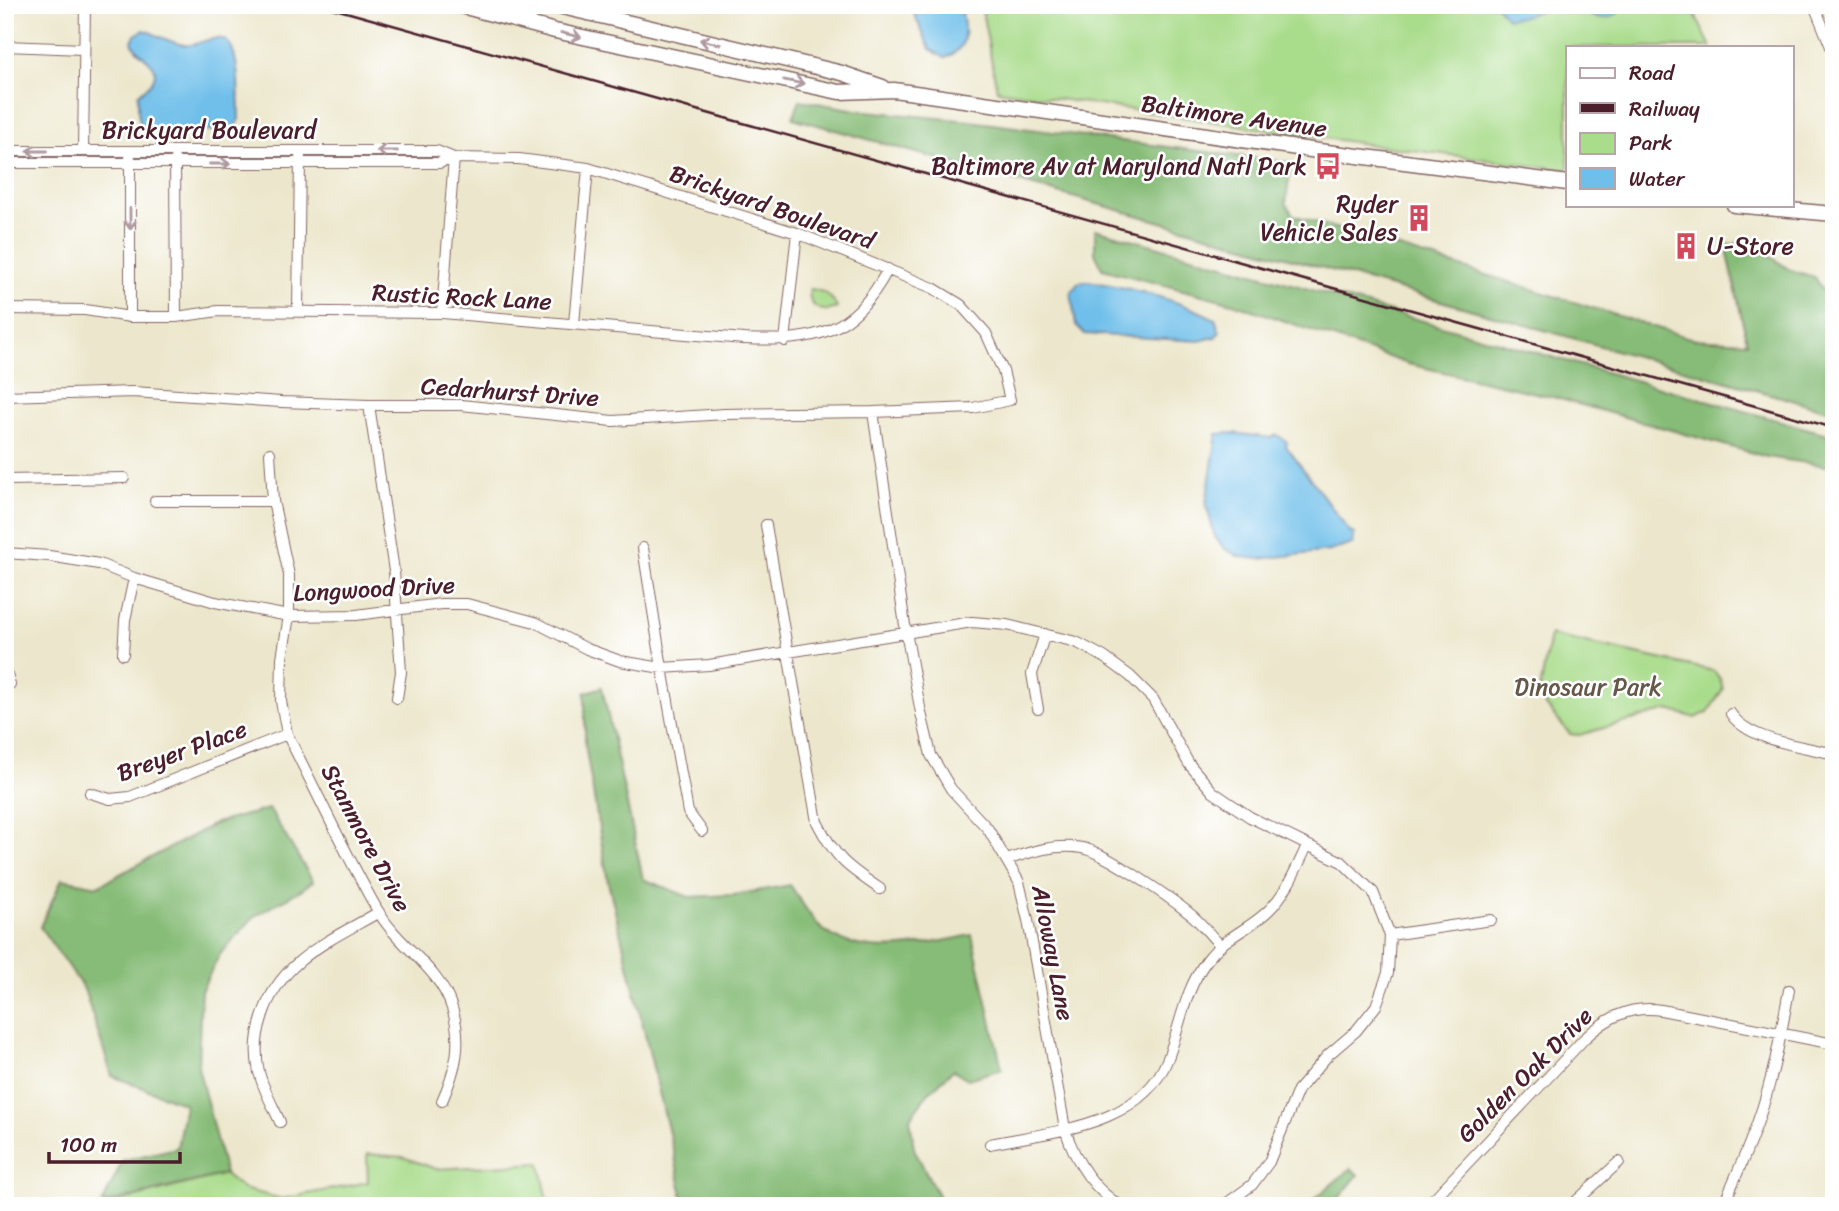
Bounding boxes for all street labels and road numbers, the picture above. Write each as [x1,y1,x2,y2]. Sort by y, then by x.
street label: Baltimore Avenue [1138,82,1330,150]
street label: Brickyard Boulevard [102,109,319,151]
street label: Brickyard Boulevard [664,152,882,263]
street label: Rustic Rock Lane [371,271,553,323]
street label: Cedarhurst Drive [420,365,600,419]
street label: Longwood Drive [292,564,456,614]
street label: Breyer Place [111,708,253,794]
street label: Stanmore Drive [309,756,423,920]
street label: Alloway Lane [1019,881,1087,1024]
street label: Golden Oak Drive [1447,997,1603,1153]

